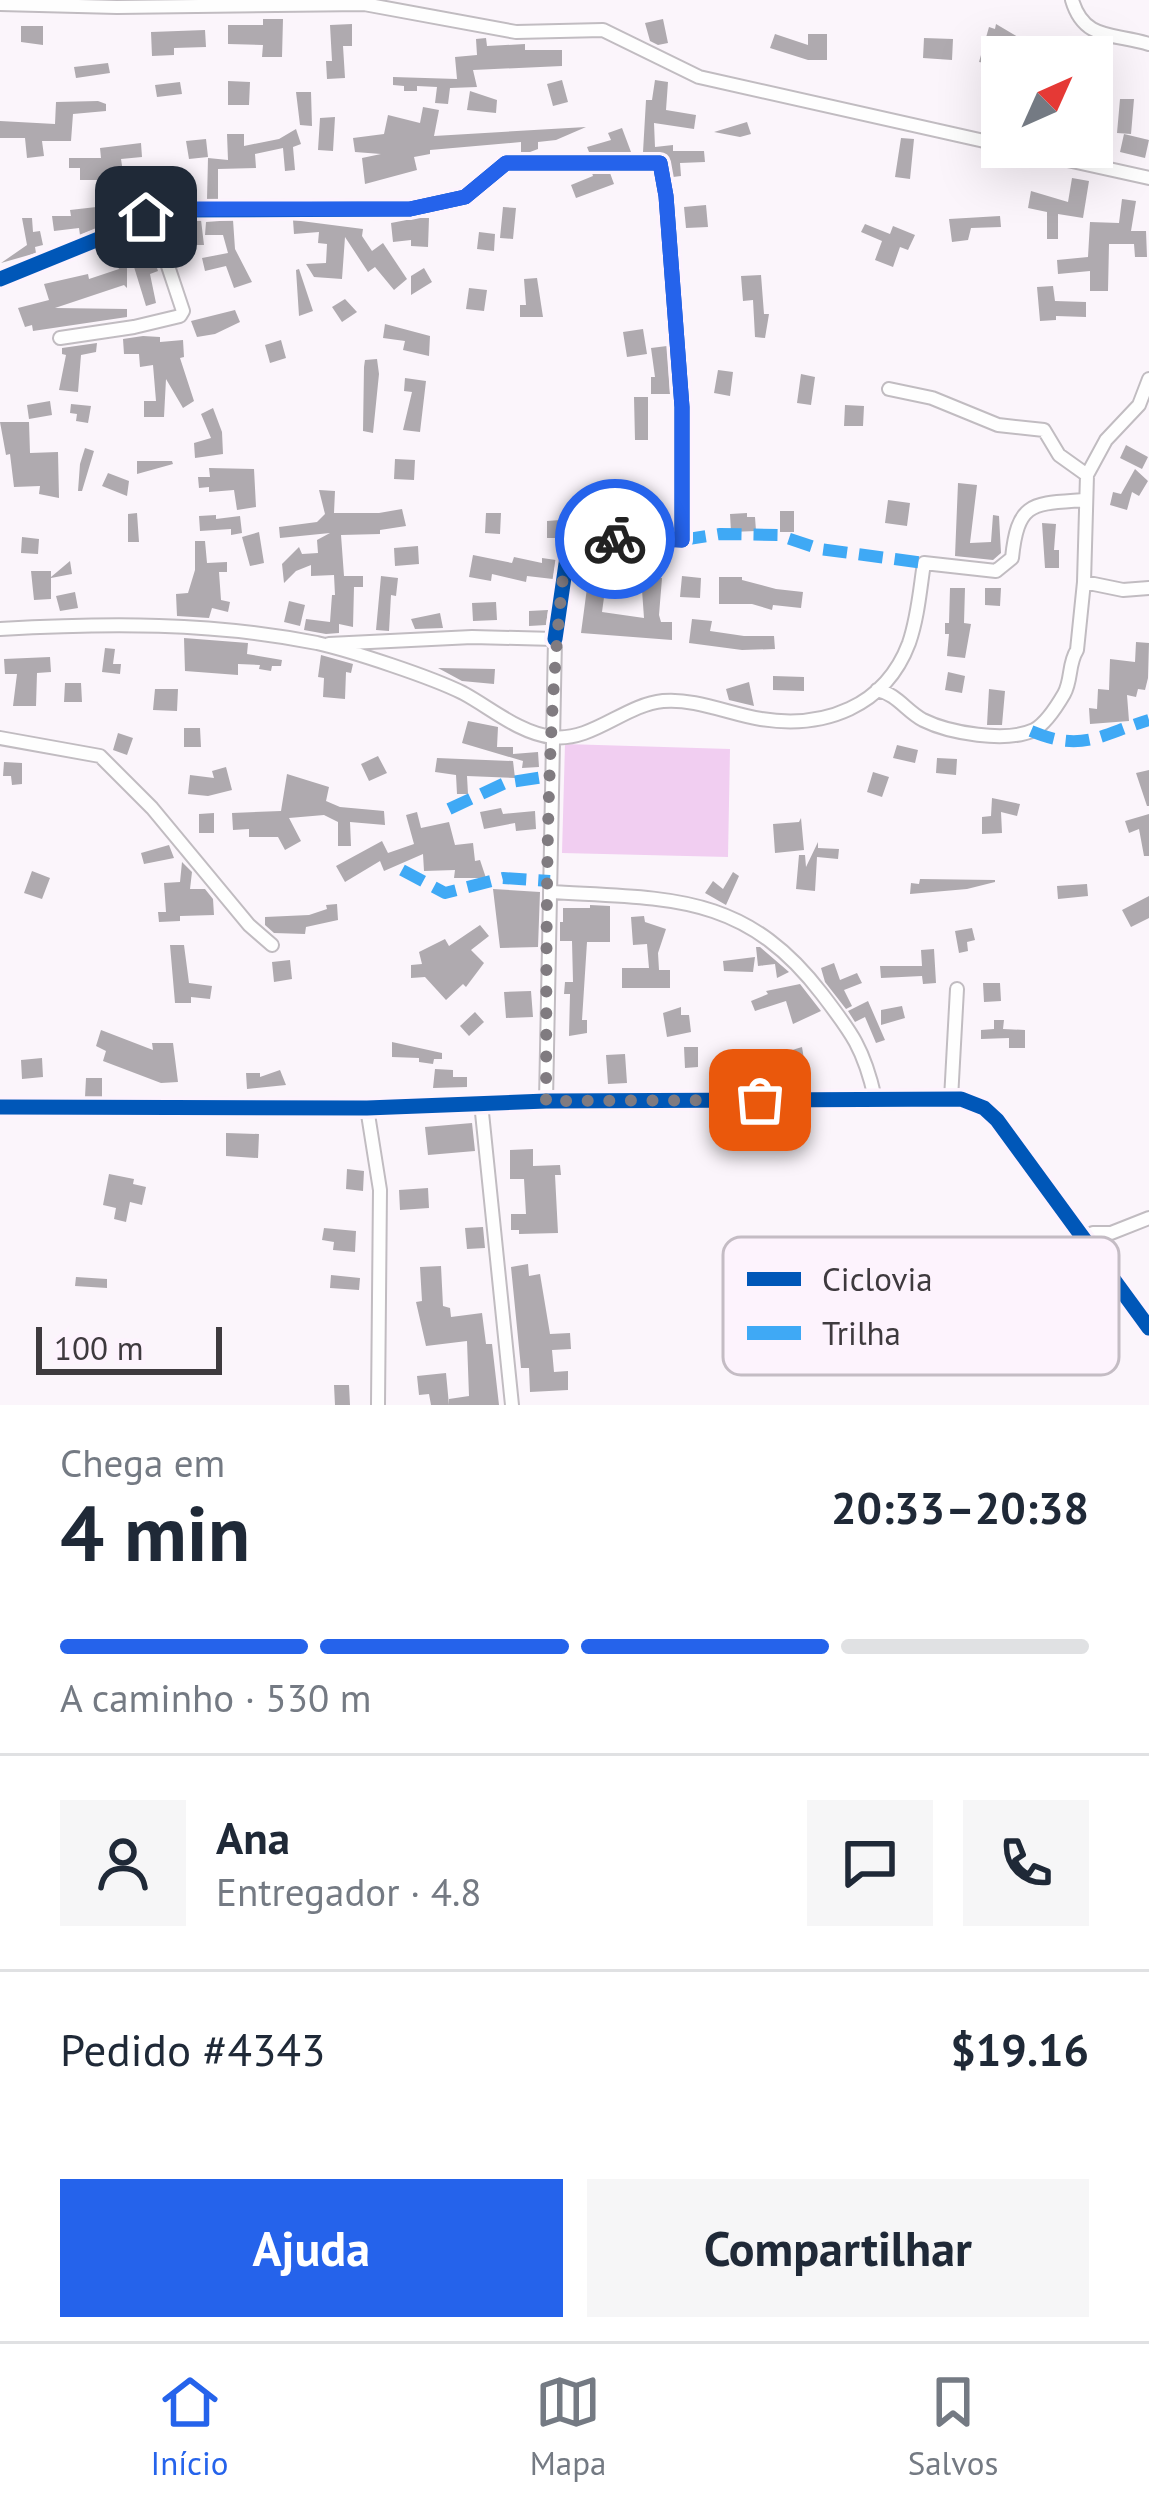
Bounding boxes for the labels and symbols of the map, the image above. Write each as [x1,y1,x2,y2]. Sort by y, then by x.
north arrow [981,36,1113,168]
pin [95,166,197,268]
courier [555,479,675,599]
pin [709,1049,811,1151]
legend [723,1237,1119,1375]
text: Ciclovia [822,1257,933,1300]
text: Trilha [822,1311,901,1354]
scale bar [36,1321,222,1374]

